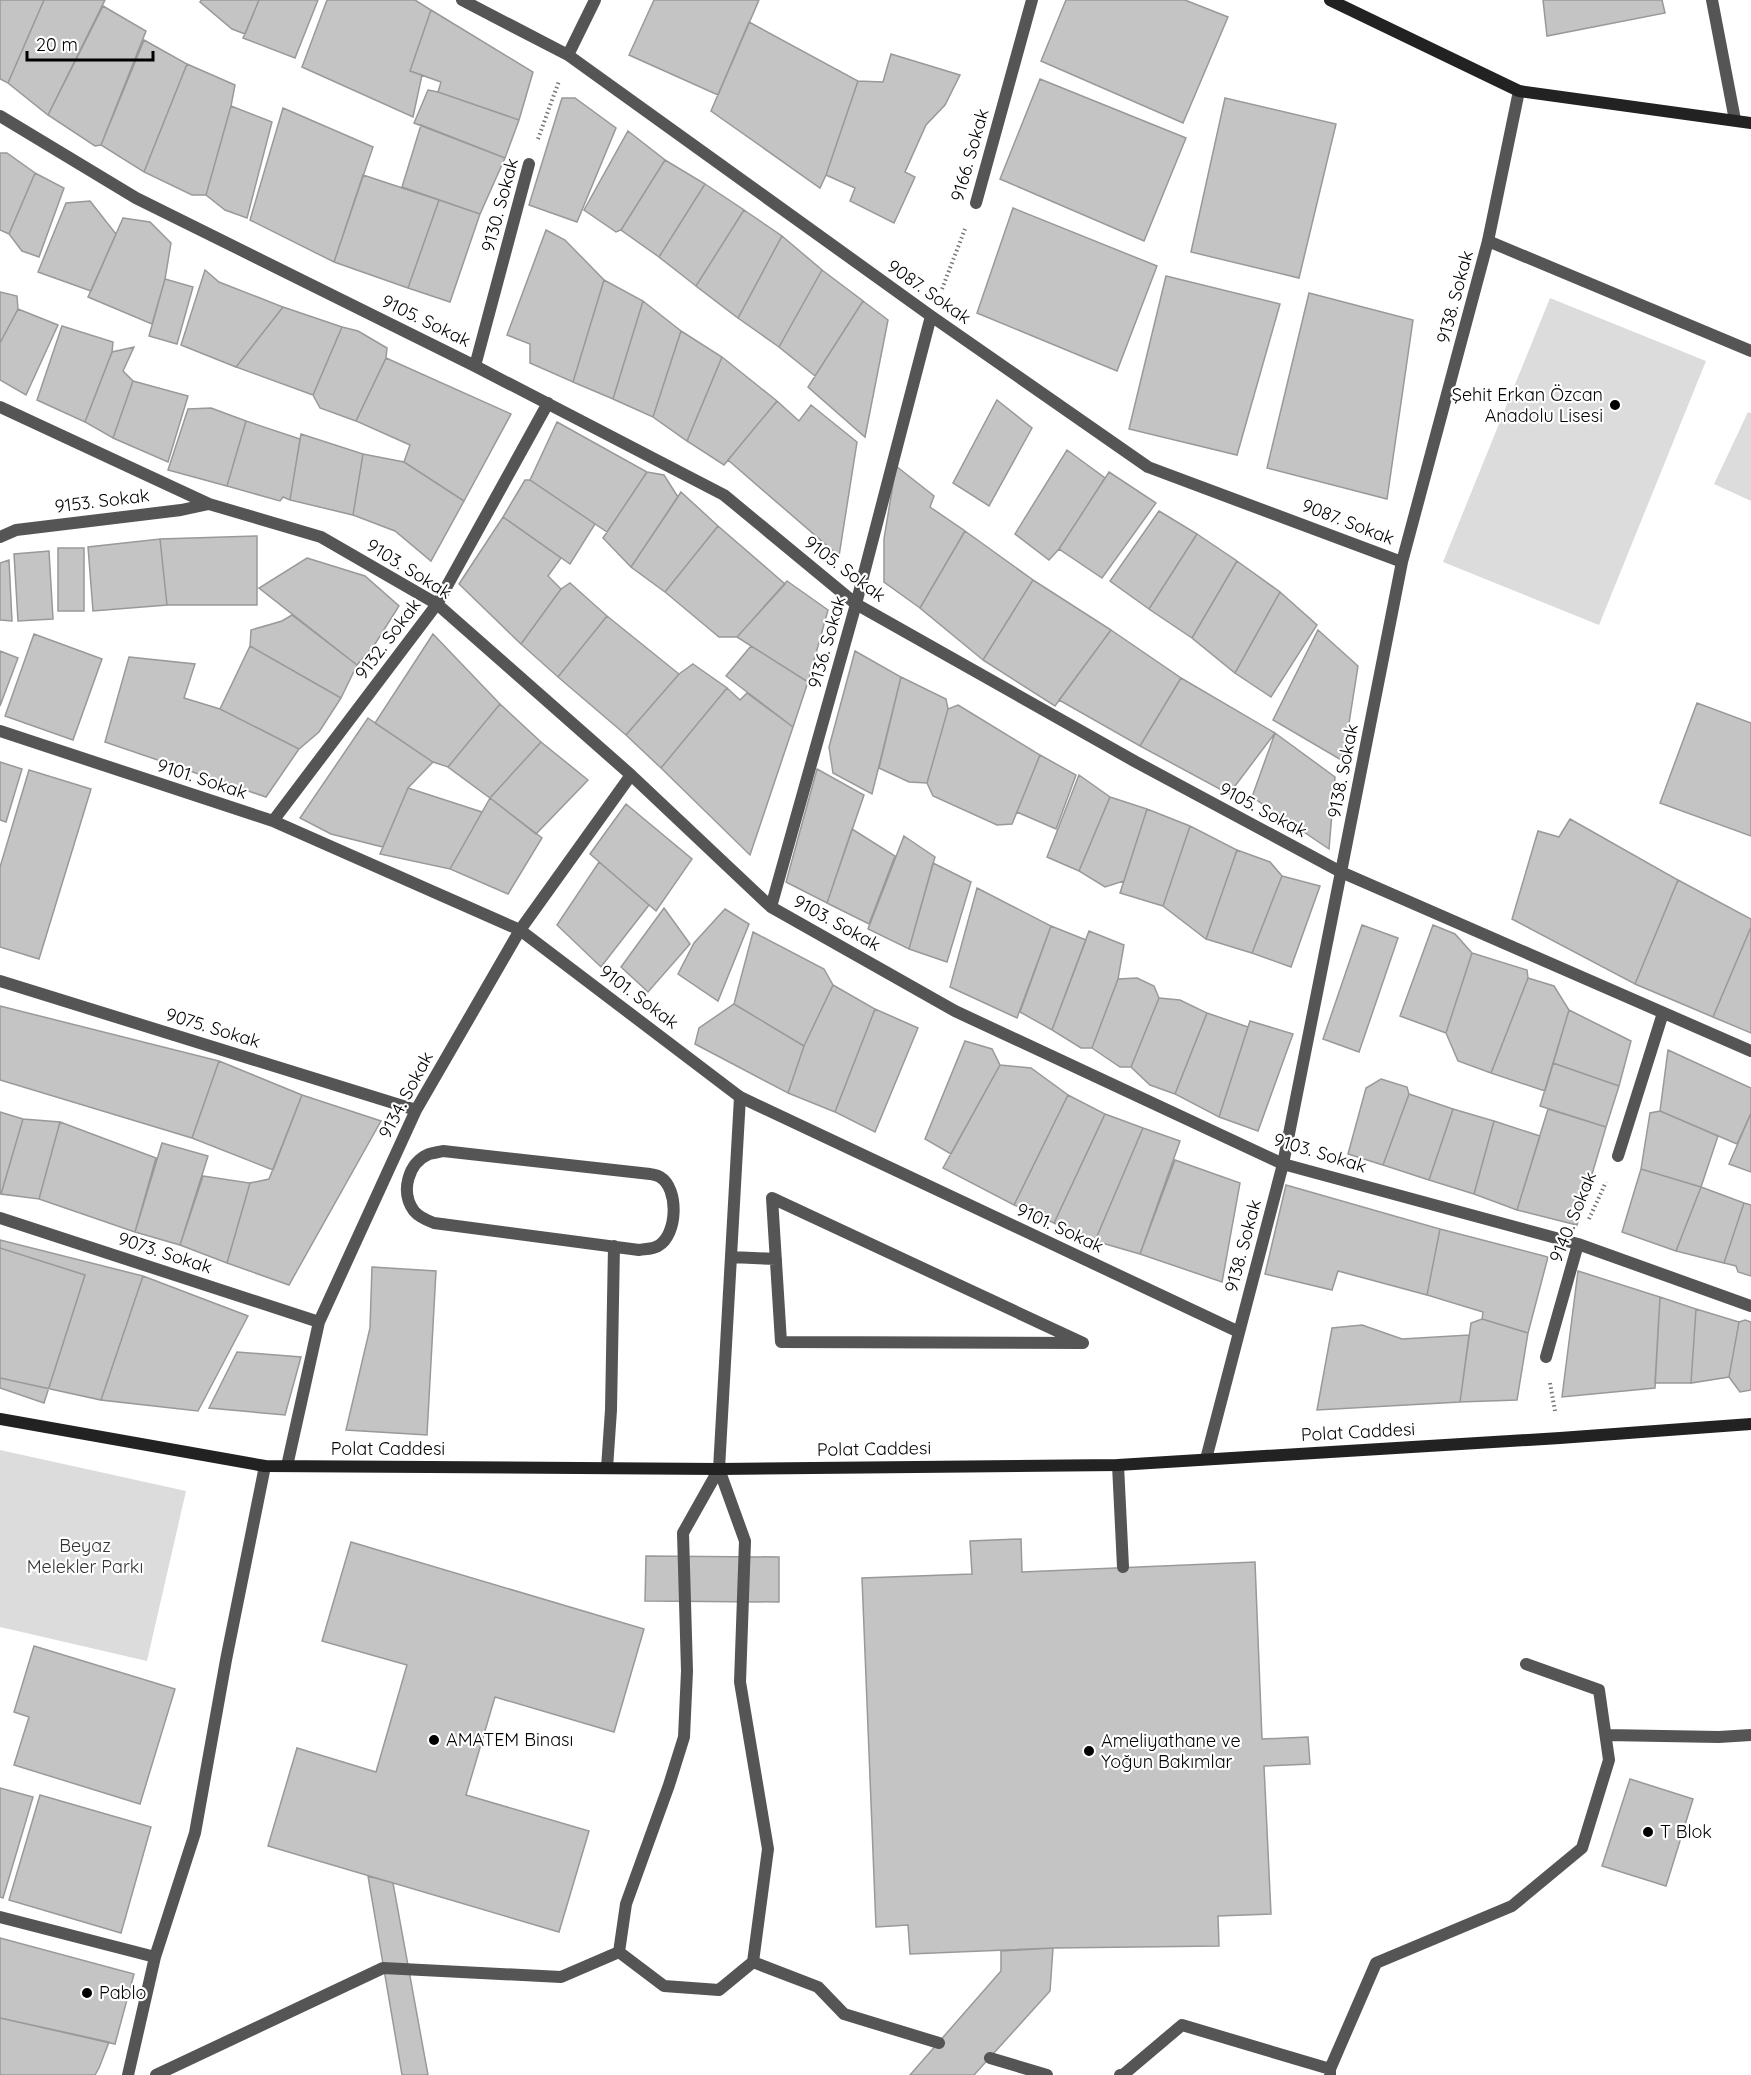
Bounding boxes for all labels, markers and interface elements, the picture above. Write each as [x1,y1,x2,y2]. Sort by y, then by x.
scale bar [27,24,153,62]
text: 20 m [36,33,78,56]
street label: 9166. Sokak [945,106,994,204]
street label: 9130. Sokak [476,155,523,254]
street label: 9138. Sokak [1431,248,1478,346]
street label: 9087. Sokak [883,254,976,329]
street label: 9105. Sokak [378,289,474,352]
place label: Şehit Erkan Özcan Anadolu Lisesi [1452,383,1603,427]
marker: Şehit Erkan Özcan Anadolu Lisesi [1608,398,1622,412]
street label: 9153. Sokak [53,483,151,518]
street label: 9087. Sokak [1299,493,1398,550]
street label: 9105. Sokak [800,530,891,607]
street label: 9103. Sokak [362,533,456,604]
street label: 9136. Sokak [802,593,851,691]
street label: 9132. Sokak [350,594,426,684]
street label: 9138. Sokak [1322,722,1363,820]
street label: 9101. Sokak [154,753,250,804]
street label: 9105. Sokak [1215,777,1311,842]
street label: 9103. Sokak [790,889,885,956]
street label: 9101. Sokak [595,959,684,1034]
street label: 9075. Sokak [163,1002,263,1053]
street label: 9134. Sokak [373,1047,438,1142]
street label: 9103. Sokak [1271,1127,1370,1178]
street label: 9140. Sokak [1544,1168,1601,1266]
street label: 9101. Sokak [1013,1197,1107,1258]
street label: 9138. Sokak [1219,1197,1266,1295]
street label: 9073. Sokak [115,1226,215,1279]
street label: Polat Caddesi [1300,1417,1416,1446]
street label: Polat Caddesi [817,1436,931,1461]
street label: Polat Caddesi [331,1437,445,1460]
park label: Beyaz Melekler Parkı [27,1534,143,1578]
place label: AMATEM Binası [446,1728,573,1751]
place label: Ameliyathane ve Yoğun Bakımlar [1101,1729,1241,1773]
marker: AMATEM Binası [427,1733,441,1747]
marker: Ameliyathane ve Yoğun Bakımlar [1082,1744,1096,1758]
place label: T Blok [1660,1820,1712,1843]
marker: T Blok [1641,1825,1655,1839]
place label: Pablo [99,1981,146,2004]
marker: Pablo [80,1986,94,2000]

